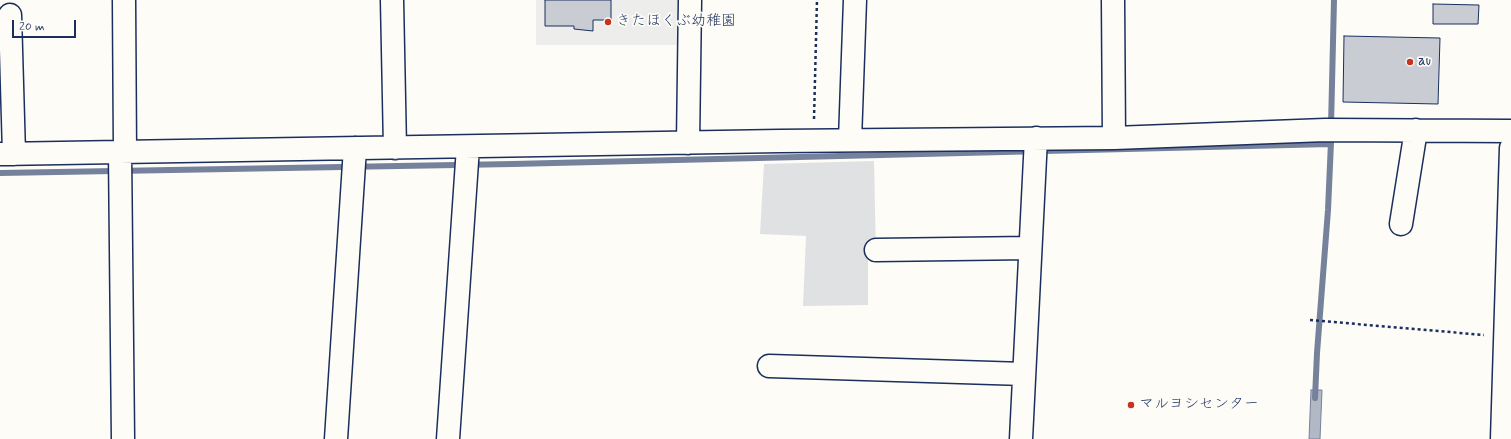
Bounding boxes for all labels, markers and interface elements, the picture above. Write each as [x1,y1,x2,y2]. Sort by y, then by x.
scale bar [14,12,78,38]
place label: きたほくぶ幼稚園 [616,13,736,31]
marker: きたほくぶ幼稚園 [603,17,613,27]
text: 20 m [19,19,45,35]
place label: au [1418,53,1431,71]
marker: au [1405,57,1415,67]
place label: マルヨシセンター [1139,396,1259,414]
marker: マルヨシセンター [1126,400,1136,410]

